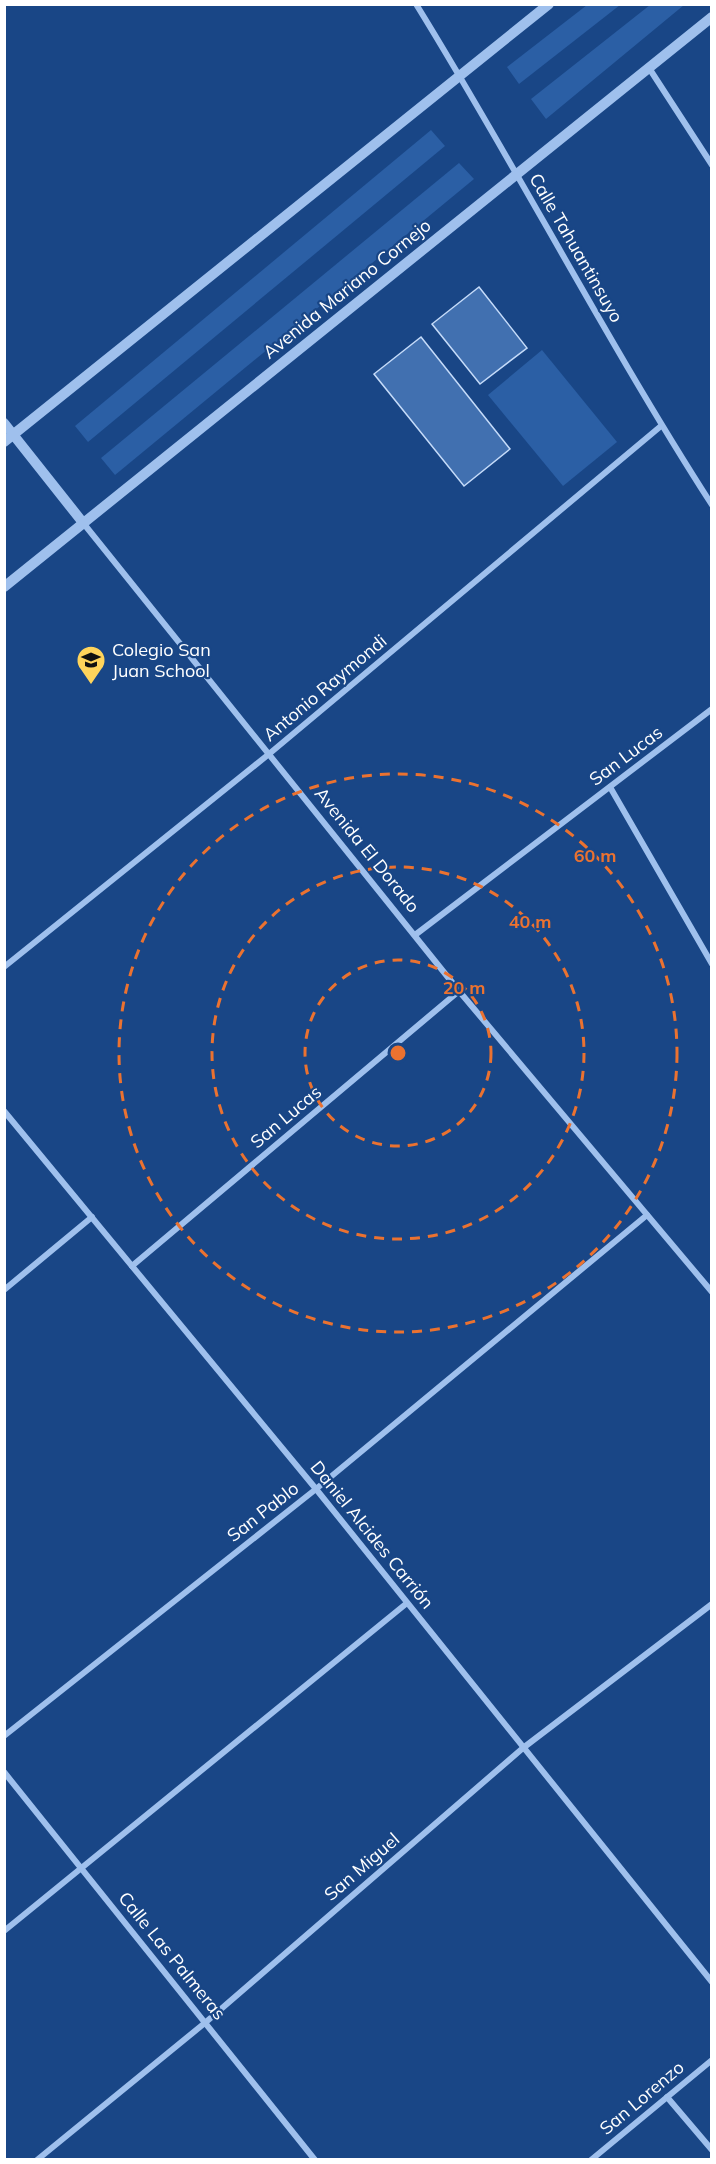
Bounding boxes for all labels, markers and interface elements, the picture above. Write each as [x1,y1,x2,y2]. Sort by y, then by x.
street label: Calle Tahuantinsuyo [524,169,629,327]
street label: Avenida Mariano Cornejo [258,214,435,364]
street label: Antonio Raymondi [258,629,391,746]
place label: Colegio San Juan School [112,638,211,682]
school or university icon: Colegio San Juan School [75,644,107,686]
street label: San Lucas [584,721,667,791]
street label: Avenida El Dorado [310,782,425,917]
text: 60 m [574,844,616,867]
text: 40 m [509,910,551,933]
text: 20 m [443,976,485,999]
centre of rings [388,1043,408,1063]
street label: San Lucas [245,1080,326,1153]
street label: Daniel Alcides Carrión [306,1456,439,1613]
street label: San Pablo [222,1476,303,1547]
street label: San Miguel [319,1828,404,1906]
street label: Calle Las Palmeras [114,1887,231,2024]
street label: San Lorenzo [595,2056,689,2140]

